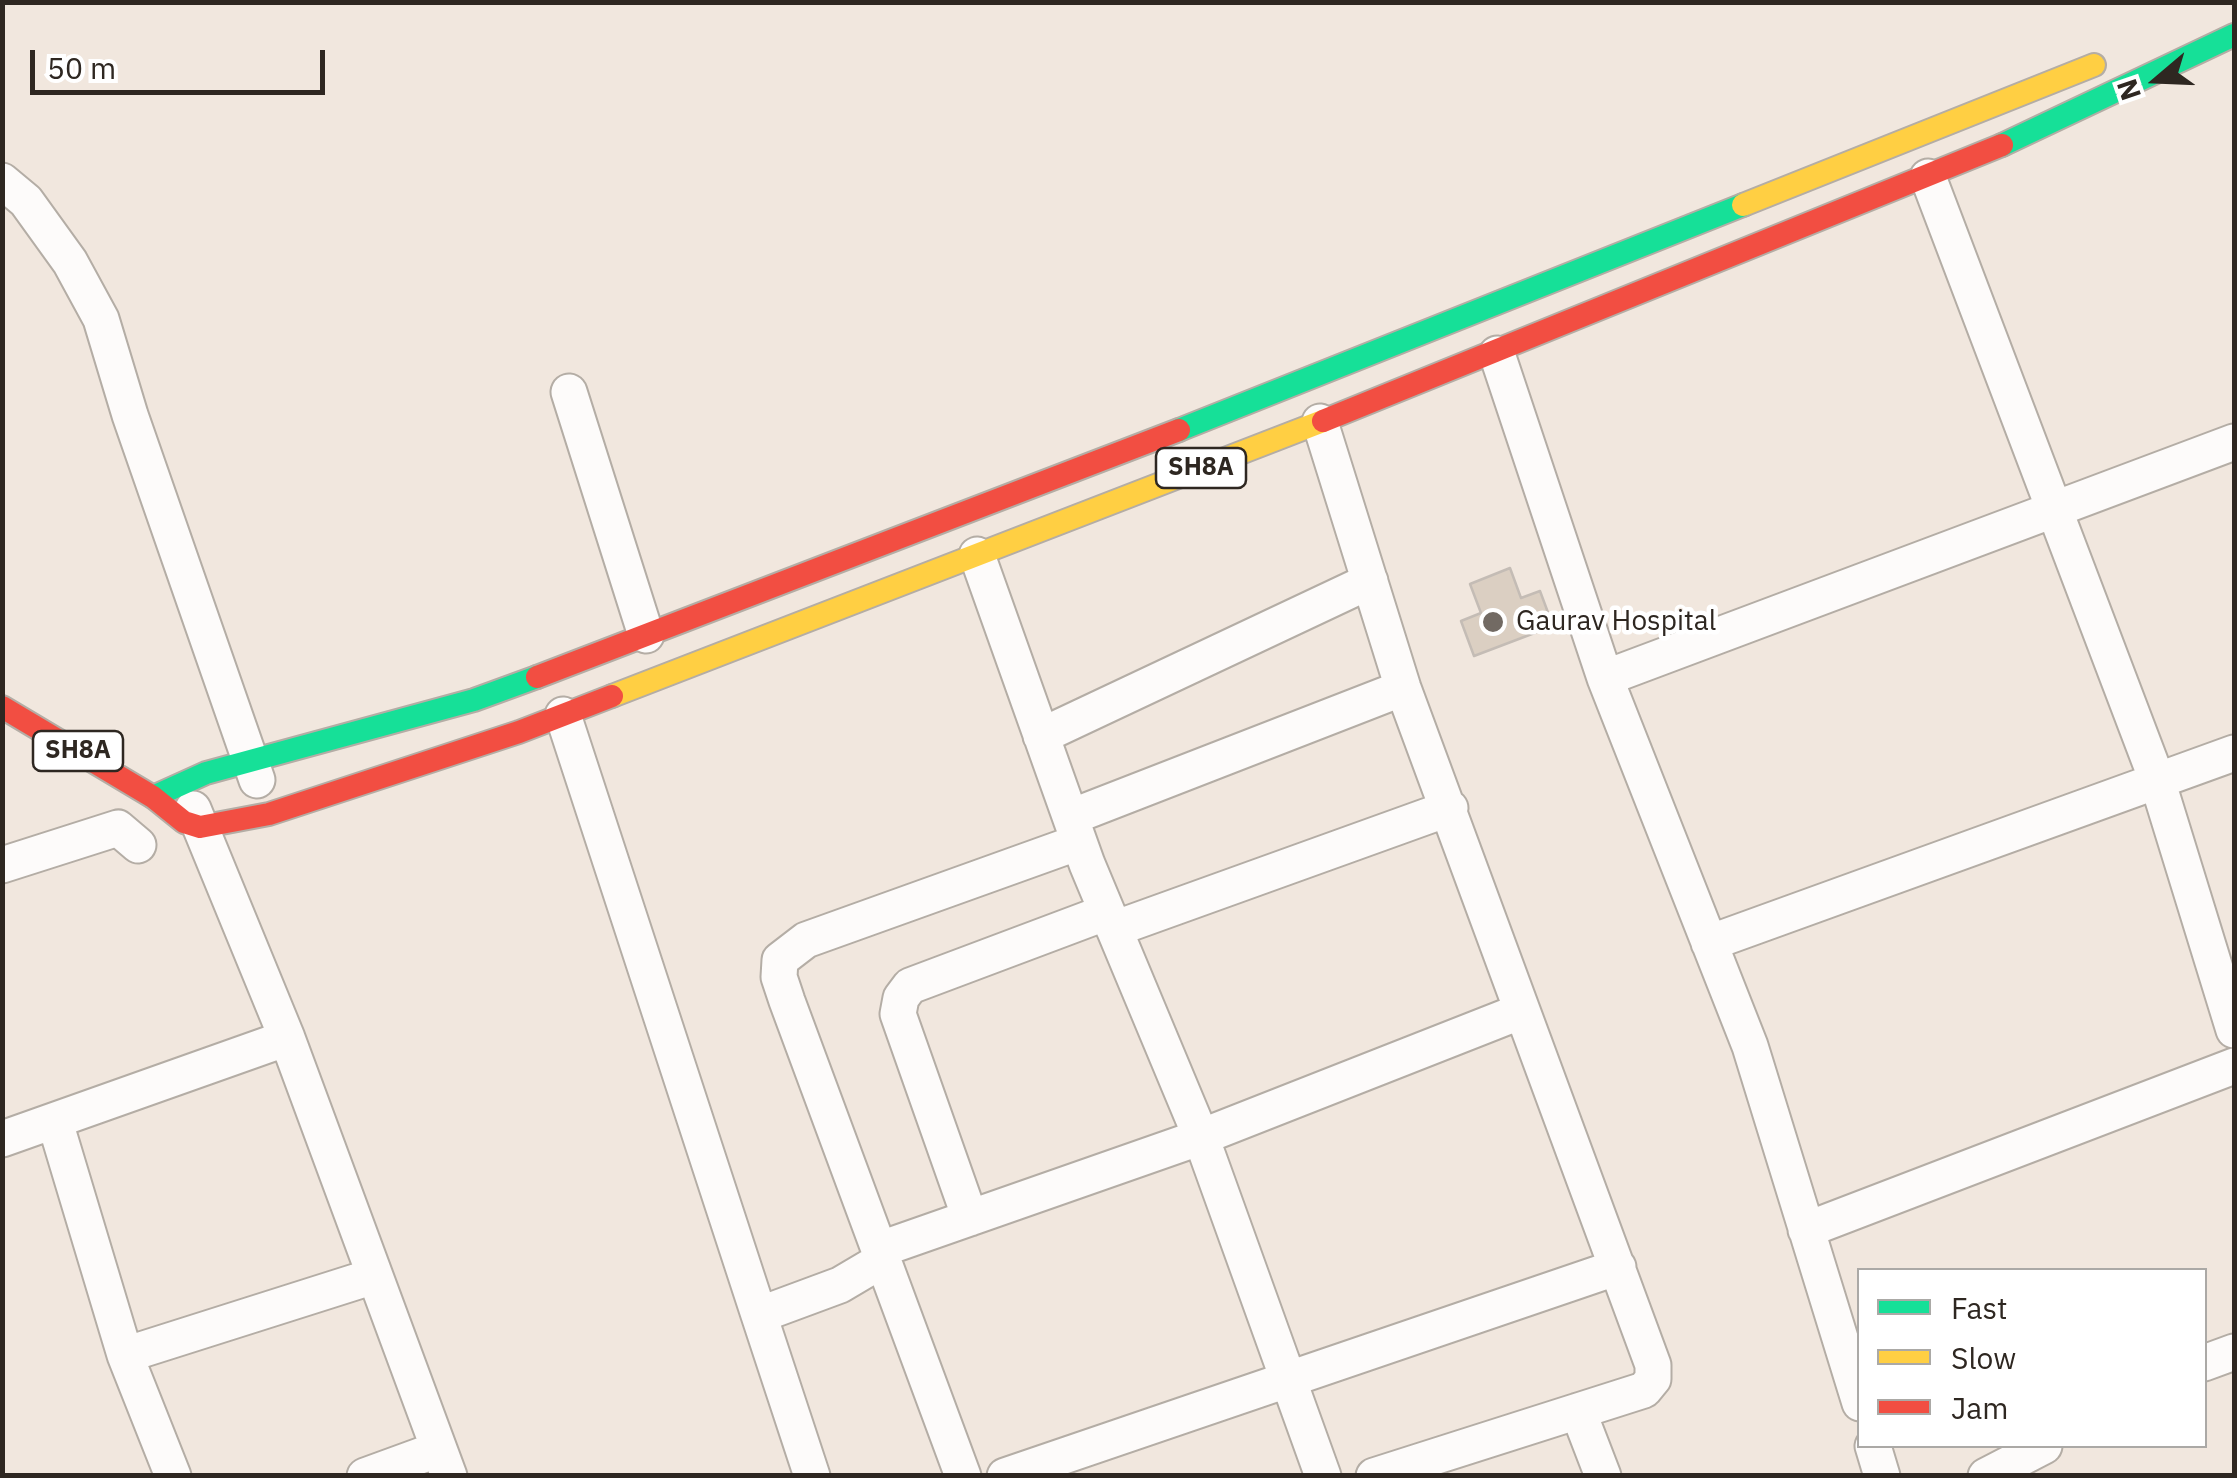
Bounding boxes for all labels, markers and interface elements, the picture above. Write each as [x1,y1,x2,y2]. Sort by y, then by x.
scale bar [35,30,330,92]
north arrow [2107,30,2207,130]
text: 50 m [47,48,116,87]
text: N [2107,74,2149,106]
road number: SH8A [1156,448,1246,488]
place label: Gaurav Hospital [1516,605,1716,639]
marker: Gaurav Hospital [1480,609,1506,635]
road number: SH8A [33,731,123,771]
legend [1857,1268,2207,1448]
text: Fast [1951,1288,2008,1327]
text: Slow [1951,1338,2016,1377]
text: Jam [1951,1388,2009,1427]

